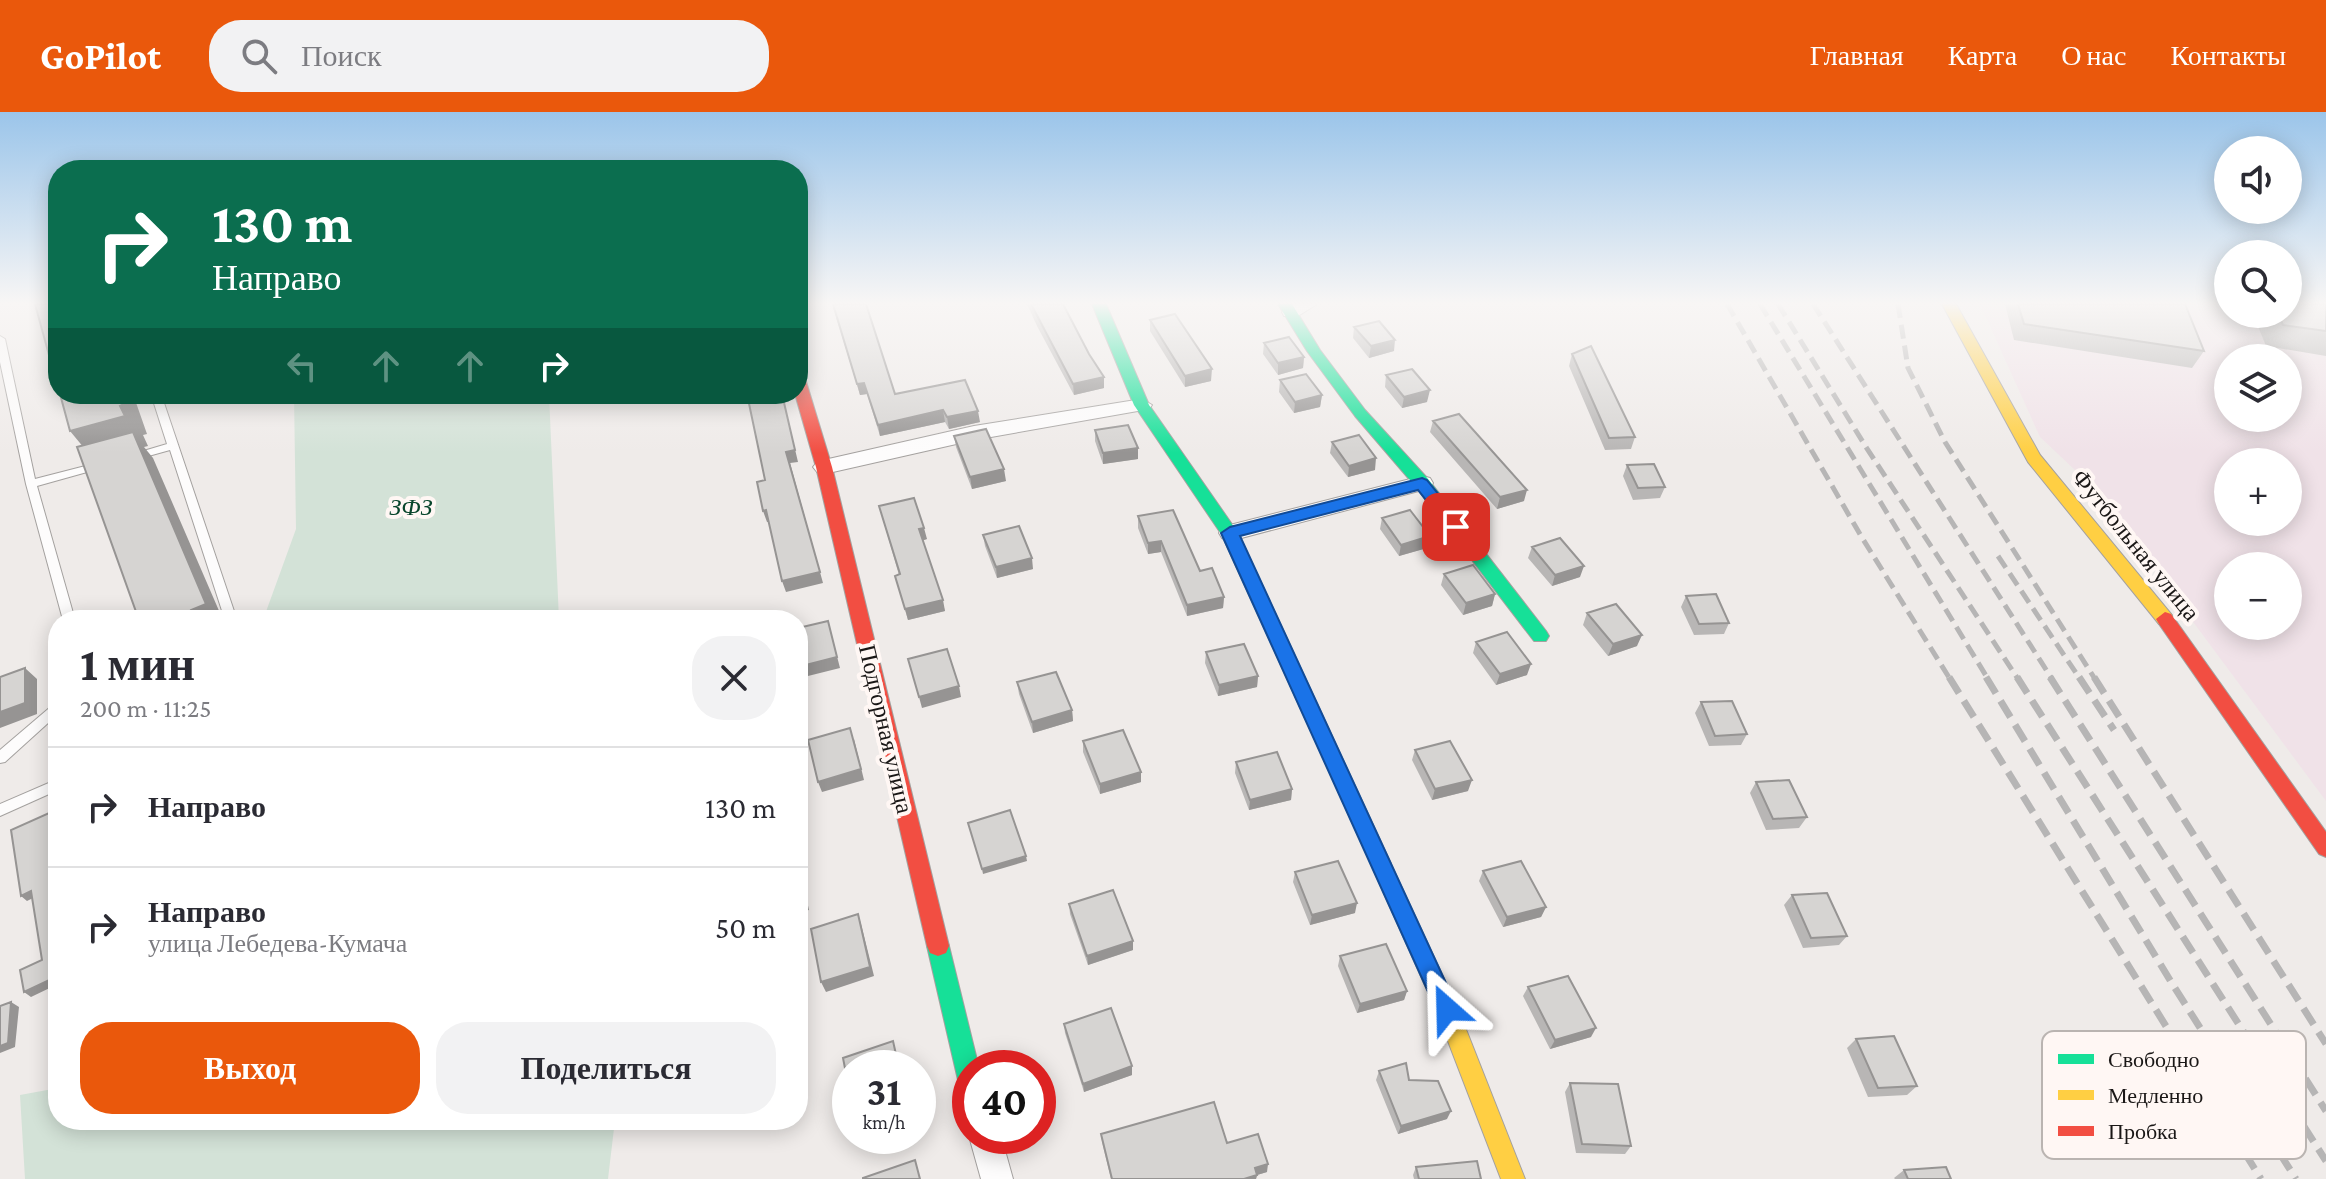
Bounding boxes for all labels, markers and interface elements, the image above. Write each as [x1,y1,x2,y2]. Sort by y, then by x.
search box [209,20,769,92]
icon: search [237,34,281,78]
text: GoPilot [40,35,161,77]
text: Поиск [301,39,382,72]
text: Главная [1810,40,1904,71]
text: Карта [1948,40,2017,71]
text: О нас [2061,40,2126,71]
text: Контакты [2170,40,2286,71]
map controls [2214,136,2302,640]
button: sound [2214,136,2302,224]
icon: right [80,192,184,296]
text: 130 m [212,192,353,254]
button: search [2214,240,2302,328]
text: Направо [212,258,342,298]
icon: left [280,344,324,388]
icon: ahead [364,344,408,388]
icon: ahead [448,344,492,388]
icon: right [532,344,576,388]
button: layers [2214,344,2302,432]
button: + [2214,448,2302,536]
street label: Футбольная улица [2067,464,2206,626]
park label: ЗФЗ [389,493,433,520]
pin [1422,493,1490,561]
icon: arrive [1434,505,1478,549]
button: − [2214,552,2302,640]
button: close [692,636,776,720]
text: 1 мин [80,637,195,690]
street label: Подгорная улица [854,642,919,816]
text: 200 m · 11:25 [80,694,211,723]
icon: right [80,785,124,829]
text: Направо [148,790,266,823]
text: 130 m [705,791,776,824]
text: Направо [148,895,266,928]
icon: right [80,905,124,949]
text: 50 m [715,911,776,944]
text: улица Лебедева-Кумача [148,929,407,958]
position arrow [1405,967,1489,1051]
button: Выход [80,1022,420,1114]
button: Поделиться [436,1022,776,1114]
legend [2042,1031,2306,1159]
text: Свободно [2108,1047,2199,1072]
speed limit sign: 40 [952,1050,1056,1154]
text: 31 [867,1069,901,1114]
text: Медленно [2108,1083,2203,1108]
text: km/h [862,1111,906,1133]
text: Пробка [2108,1119,2177,1144]

